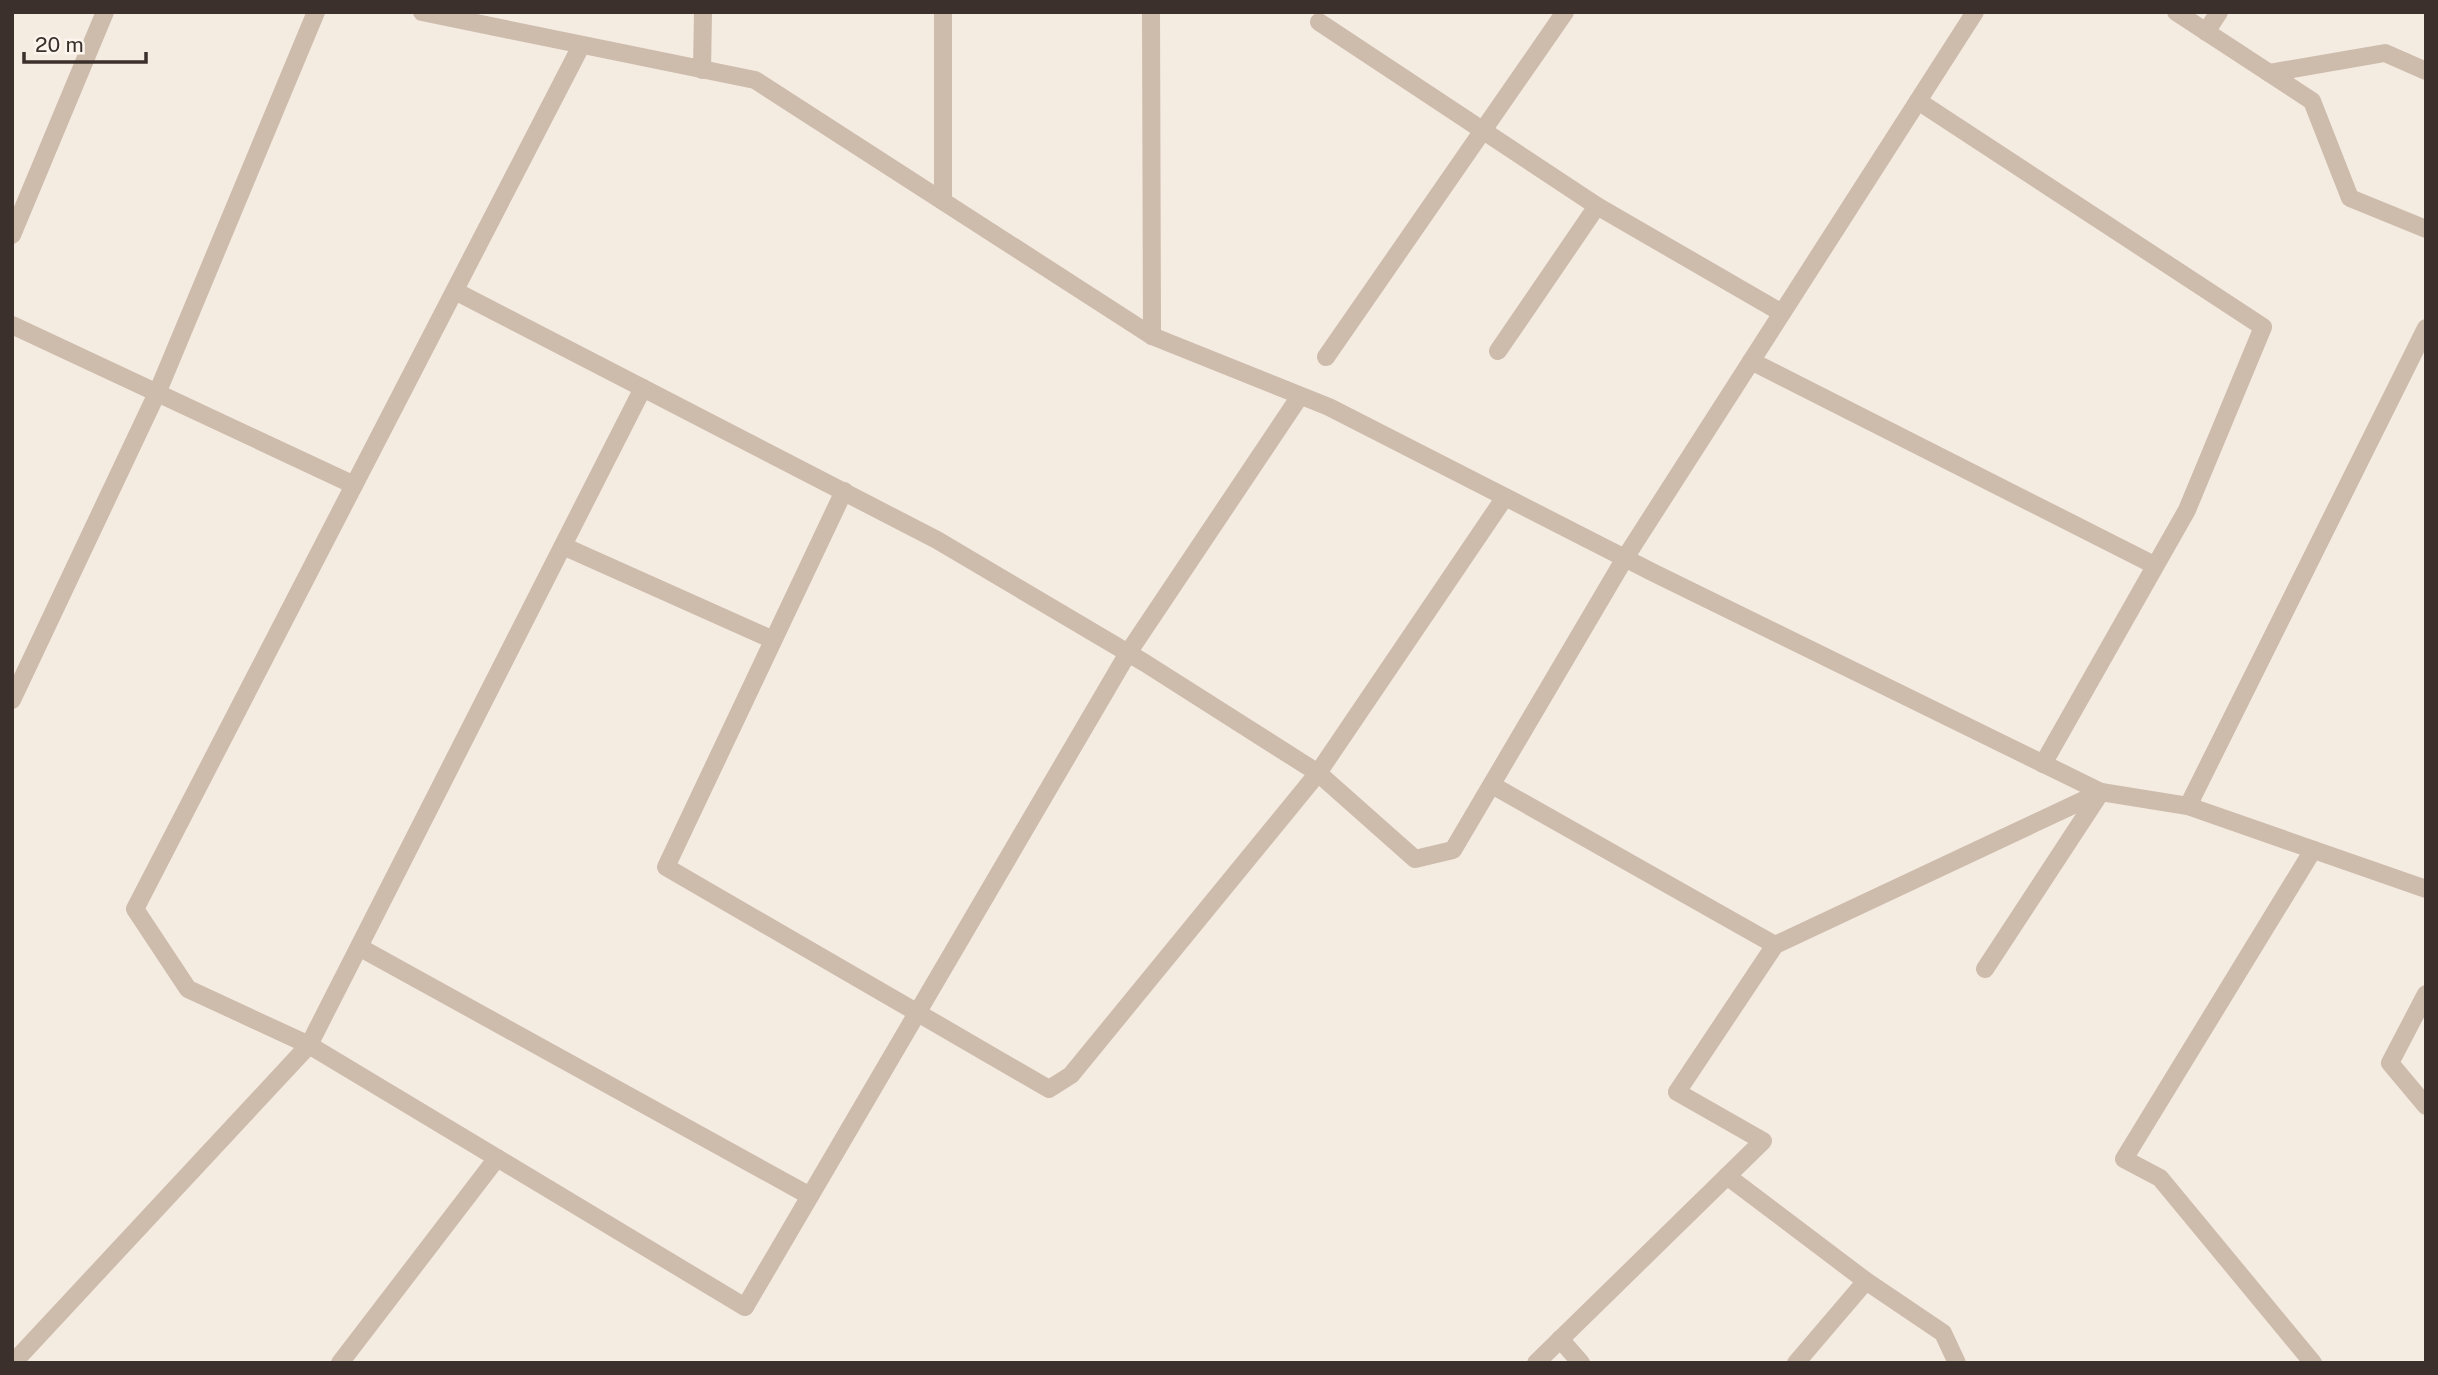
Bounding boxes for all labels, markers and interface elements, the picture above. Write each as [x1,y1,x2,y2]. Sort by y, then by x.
scale bar [24,21,147,65]
text: 20 m [35,32,84,57]

